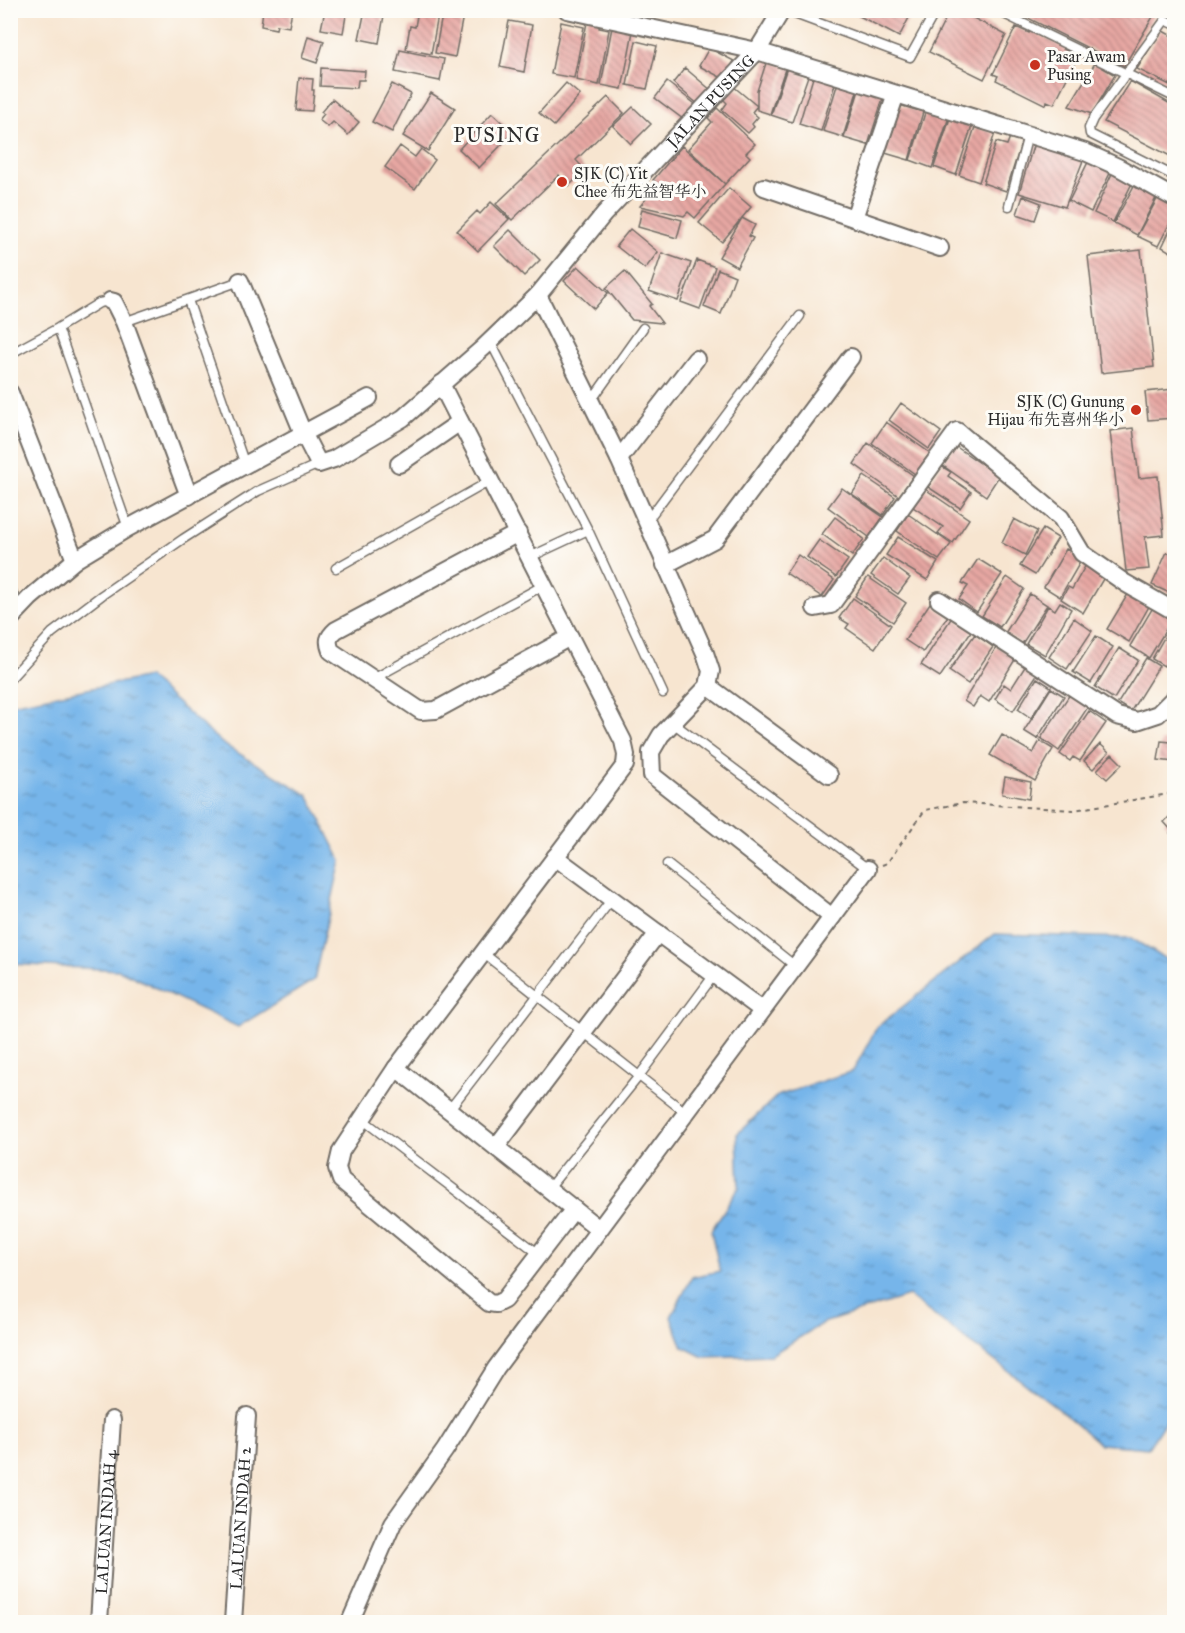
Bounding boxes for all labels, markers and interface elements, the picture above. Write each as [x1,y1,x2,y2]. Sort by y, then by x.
place label: Pasar Awam Pusing [1047,47,1126,85]
street label: JALAN PUSING [661,50,759,153]
marker: Pasar Awam Pusing [1028,58,1042,72]
district label: PUSING [453,123,541,147]
place label: SJK (C) Yit Chee 布先益智华小 [574,164,707,201]
marker: SJK (C) Yit Chee 布先益智华小 [555,175,569,189]
place label: SJK (C) Gunung Hijau 布先喜州华小 [987,392,1125,429]
marker: SJK (C) Gunung Hijau 布先喜州华小 [1129,403,1143,417]
street label: LALUAN INDAH 2 [226,1446,254,1590]
street label: LALUAN INDAH 4 [91,1449,120,1595]

